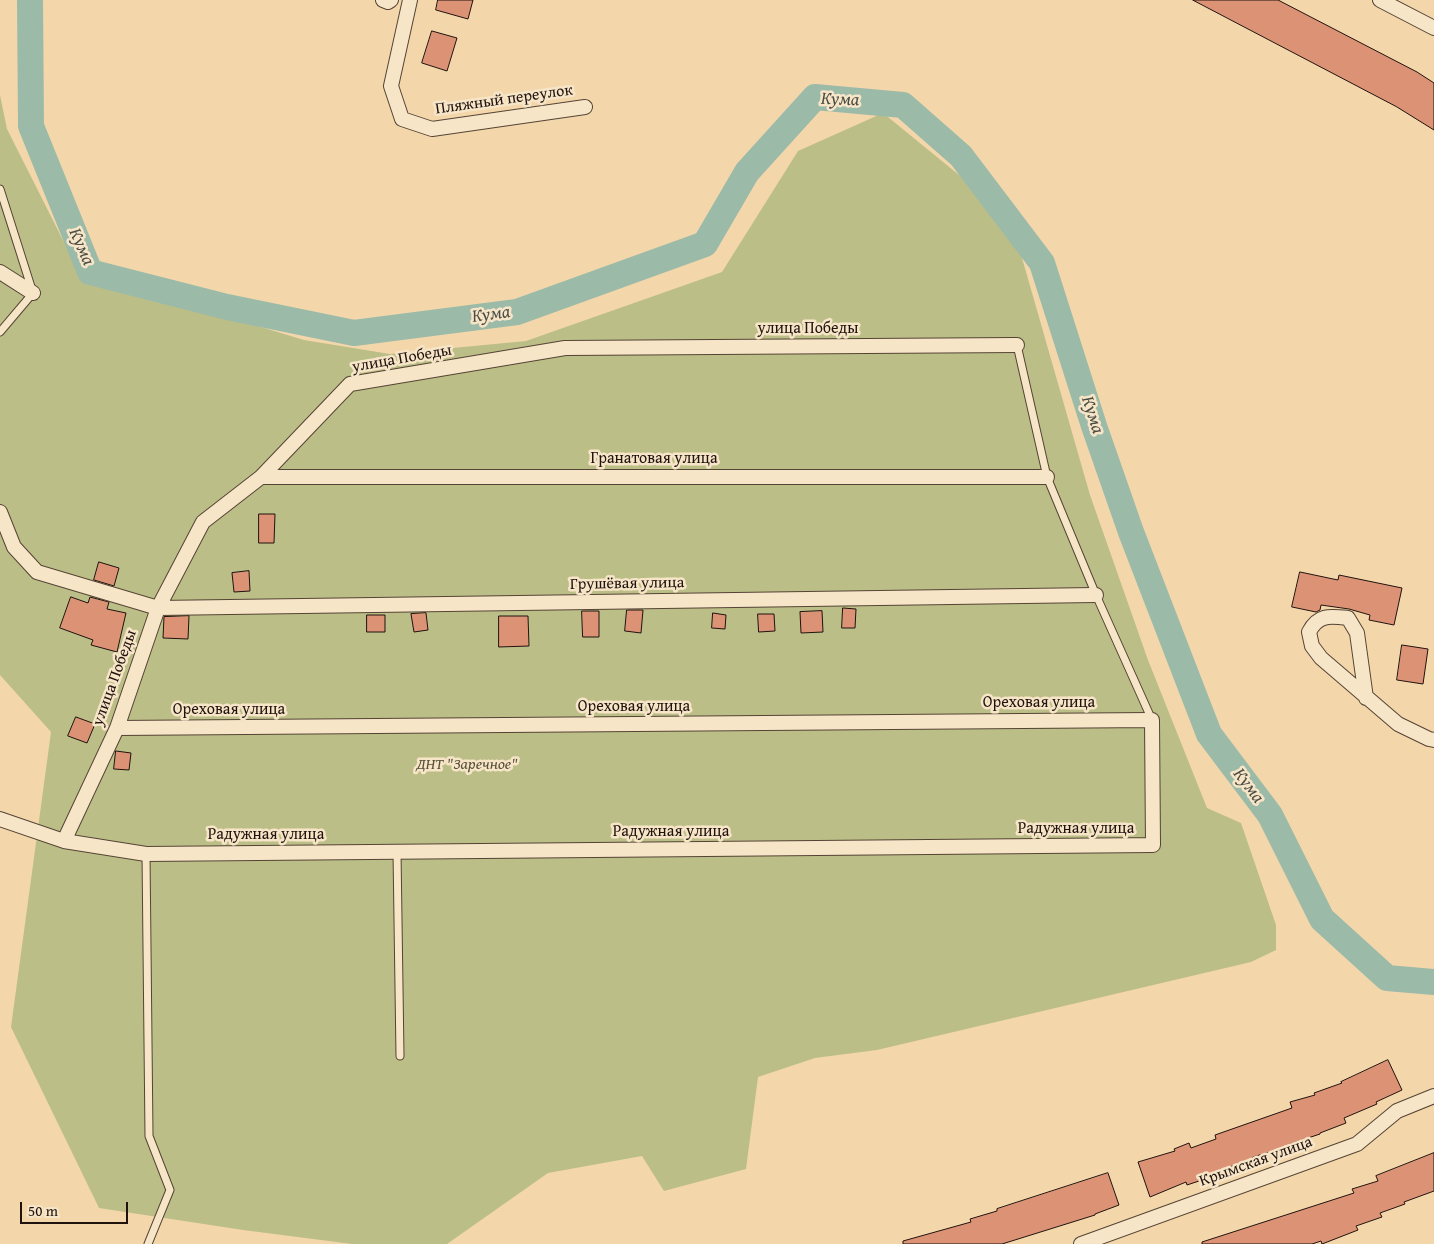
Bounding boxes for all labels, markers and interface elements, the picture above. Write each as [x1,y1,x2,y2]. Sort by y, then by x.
street label: Пляжный переулок [434,81,574,119]
water label: Кума [820,89,860,111]
water label: Кума [63,225,99,269]
water label: Кума [471,302,511,328]
street label: улица Победы [758,319,858,339]
street label: улица Победы [351,341,453,377]
water label: Кума [1076,393,1108,437]
street label: Гранатовая улица [590,449,718,469]
street label: Грушёвая улица [570,573,684,595]
street label: улица Победы [89,627,141,729]
street label: Ореховая улица [983,693,1095,713]
street label: Ореховая улица [578,697,690,717]
street label: Ореховая улица [173,700,285,720]
park label: ДНТ "Заречное" [416,755,518,775]
water label: Кума [1228,764,1268,808]
street label: Радужная улица [1018,819,1134,839]
street label: Радужная улица [613,822,729,842]
street label: Радужная улица [208,825,324,845]
street label: Крымская улица [1197,1133,1315,1191]
scale bar [22,1192,130,1224]
text: 50 m [28,1200,58,1221]

